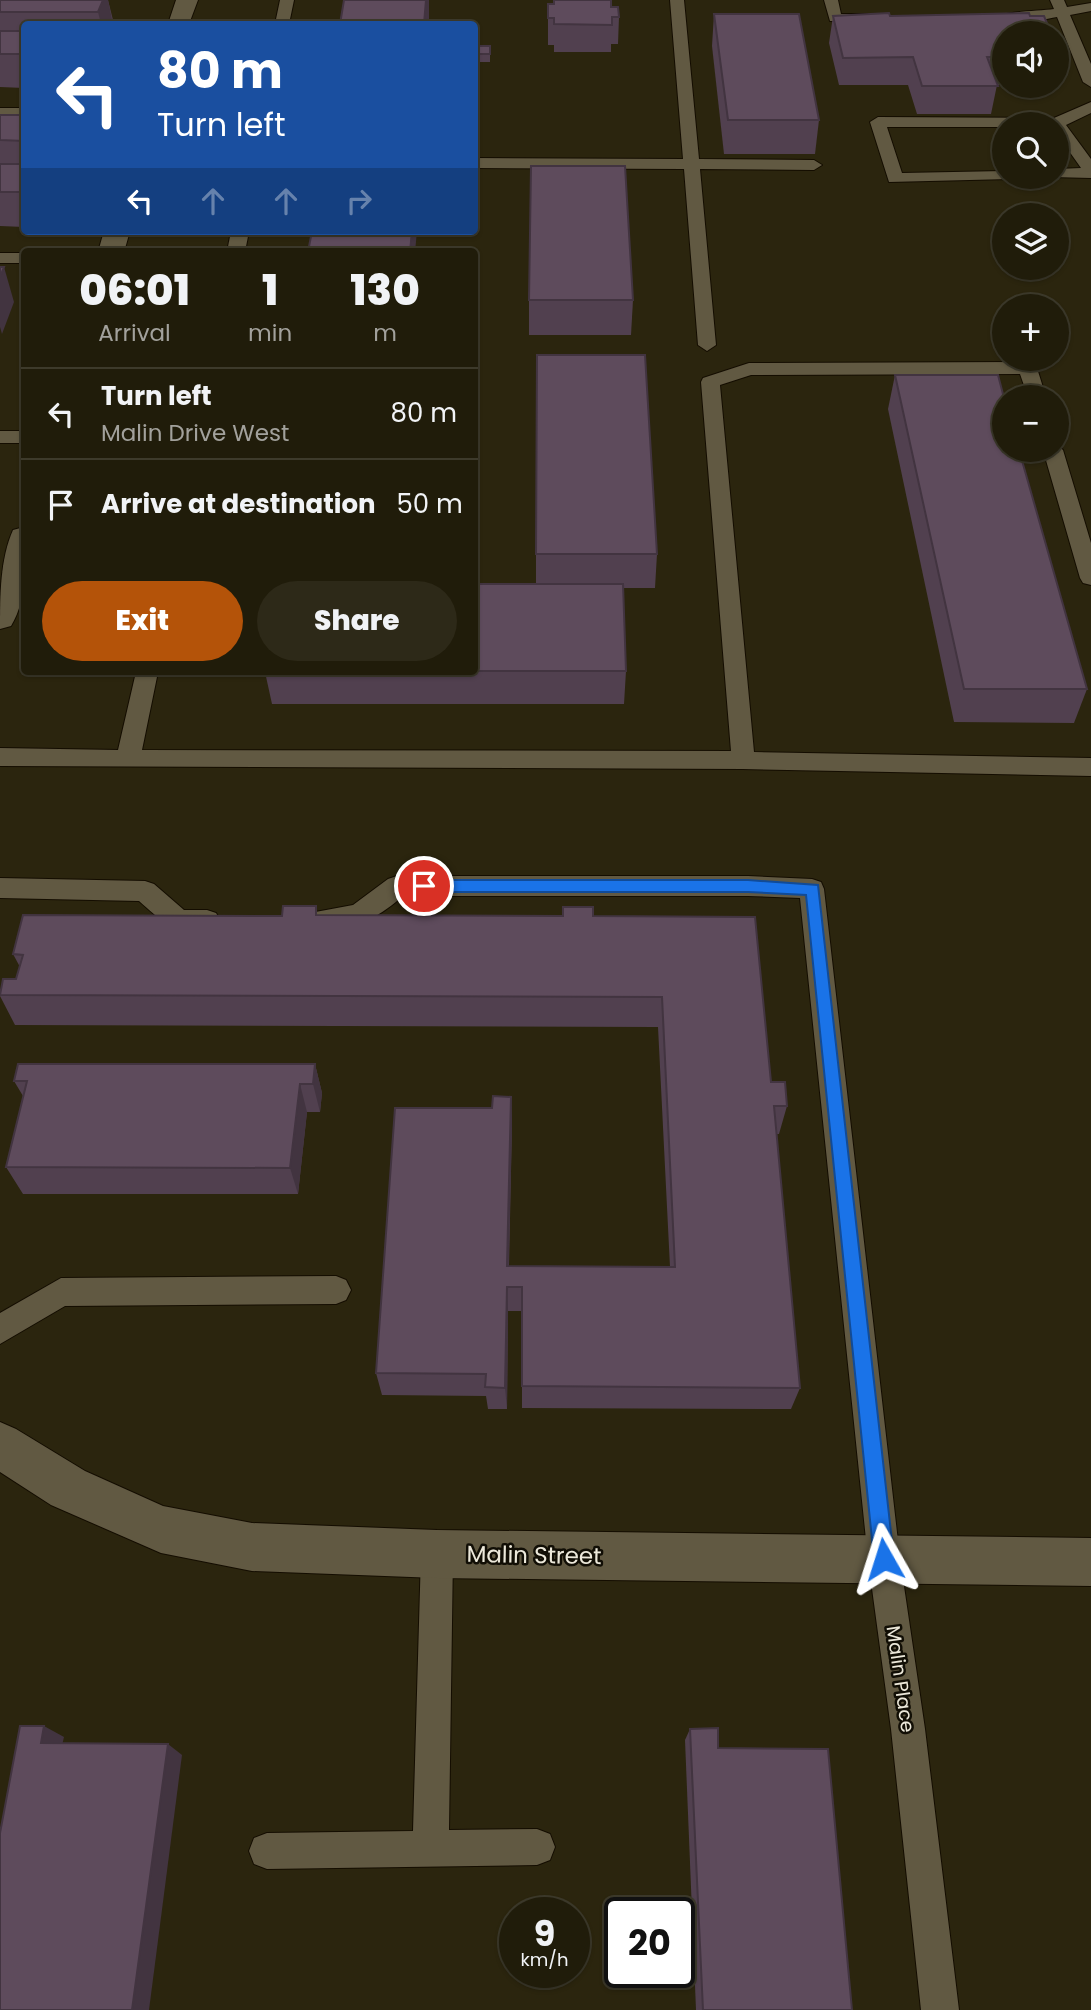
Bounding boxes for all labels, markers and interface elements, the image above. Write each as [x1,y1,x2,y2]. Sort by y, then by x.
map controls [992,21,1069,462]
button: sound [992,21,1069,98]
text: 80 m [157,37,283,105]
icon: left [42,49,133,140]
text: Turn left [157,102,286,147]
button: search [992,112,1069,189]
icon: left [121,182,159,220]
icon: ahead [194,182,232,220]
icon: ahead [267,182,305,220]
icon: right [340,182,378,220]
button: layers [992,203,1069,280]
text: 06:01 [79,261,190,320]
text: 1 [262,261,278,320]
text: 130 [350,261,420,320]
button: + [992,294,1069,371]
text: Arrival [98,317,171,349]
text: min [248,317,292,349]
text: m [373,317,397,349]
text: Turn left [101,378,212,414]
button: − [992,385,1069,462]
icon: left [42,395,80,433]
text: 80 m [391,395,457,431]
text: Malin Drive West [101,417,289,449]
icon: arrive [42,486,80,524]
text: Arrive at destination [101,486,376,522]
text: 50 m [397,486,463,522]
button: Exit [42,581,243,661]
button: Share [257,581,457,661]
pin [394,856,454,916]
icon: arrive [405,867,443,905]
position arrow [847,1522,921,1596]
street label: Malin Street [466,1538,602,1572]
street label: Malin Place [880,1624,921,1734]
speed limit sign: 20 [604,1897,695,1988]
text: 9 [534,1909,555,1958]
text: km/h [521,1947,568,1972]

